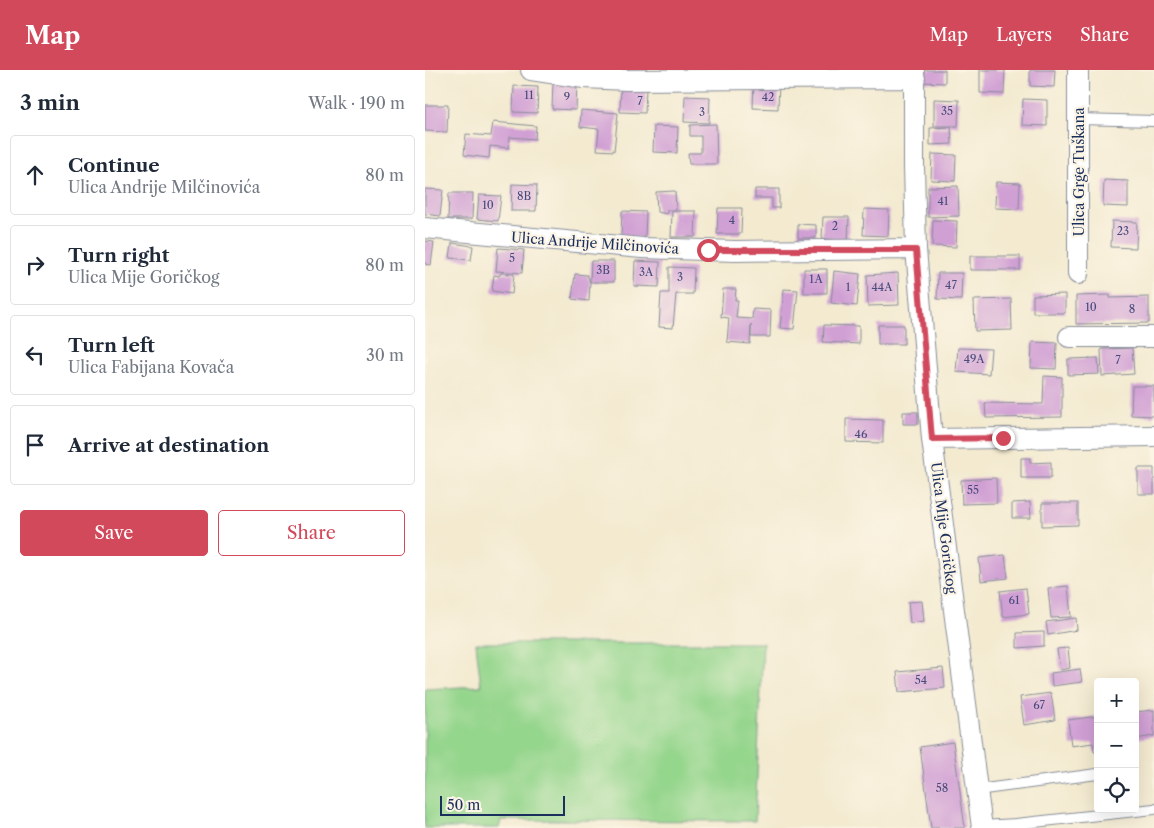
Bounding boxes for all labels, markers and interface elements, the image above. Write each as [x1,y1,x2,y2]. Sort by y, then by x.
text: Map [25,21,80,50]
text: Map [930,24,968,46]
text: Layers [996,24,1052,46]
text: Share [1080,24,1129,46]
house number: 11 [524,88,534,102]
text: 3 min [20,90,80,115]
house number: 9 [564,90,570,104]
house number: 42 [762,90,774,104]
text: Walk · 190 m [308,93,405,113]
house number: 7 [637,94,643,108]
house number: 35 [941,104,953,118]
house number: 3 [699,105,705,119]
street label: Ulica Grge Tuškana [1070,107,1088,237]
text: Continue [68,154,160,177]
icon: ahead [21,161,49,189]
text: 80 m [365,165,404,185]
text: Ulica Andrije Milčinovića [68,177,260,197]
house number: 8B [517,189,531,203]
house number: 41 [938,194,949,208]
house number: 10 [482,198,494,212]
house number: 4 [729,213,735,227]
house number: 2 [832,219,838,233]
house number: 23 [1117,224,1129,238]
street label: Ulica Andrije Milčinovića [510,228,680,258]
route start [697,239,720,262]
text: Turn right [68,244,169,267]
icon: right [21,251,49,279]
house number: 5 [509,251,515,265]
text: 80 m [365,255,404,275]
house number: 3B [596,263,610,277]
house number: 3A [639,265,654,279]
text: Ulica Mije Goričkog [68,267,219,287]
house number: 3 [677,270,683,284]
house number: 1A [809,272,823,286]
house number: 47 [945,278,957,292]
house number: 1 [846,280,851,294]
house number: 44A [872,280,893,294]
house number: 10 [1085,300,1097,314]
house number: 8 [1129,302,1135,316]
text: Turn left [68,334,155,357]
icon: left [21,341,49,369]
text: 30 m [366,345,404,365]
house number: 49A [964,352,985,366]
house number: 7 [1115,353,1121,367]
text: Ulica Fabijana Kovača [68,357,234,377]
house number: 46 [855,427,868,441]
route end [992,427,1015,450]
icon: arrive [21,431,49,459]
text: Arrive at destination [68,434,269,457]
street label: Ulica Mije Goričkog [927,461,961,595]
house number: 55 [967,483,979,497]
button: Save [20,510,208,556]
button: Share [218,510,405,556]
house number: 61 [1008,593,1020,607]
house number: 54 [915,673,927,687]
map controls [1094,678,1139,813]
button: + [1094,678,1139,723]
house number: 67 [1033,698,1045,712]
button: − [1094,723,1139,768]
button: locate [1094,768,1139,813]
house number: 58 [936,781,948,795]
scale bar [440,793,565,816]
text: 50 m [447,796,480,814]

